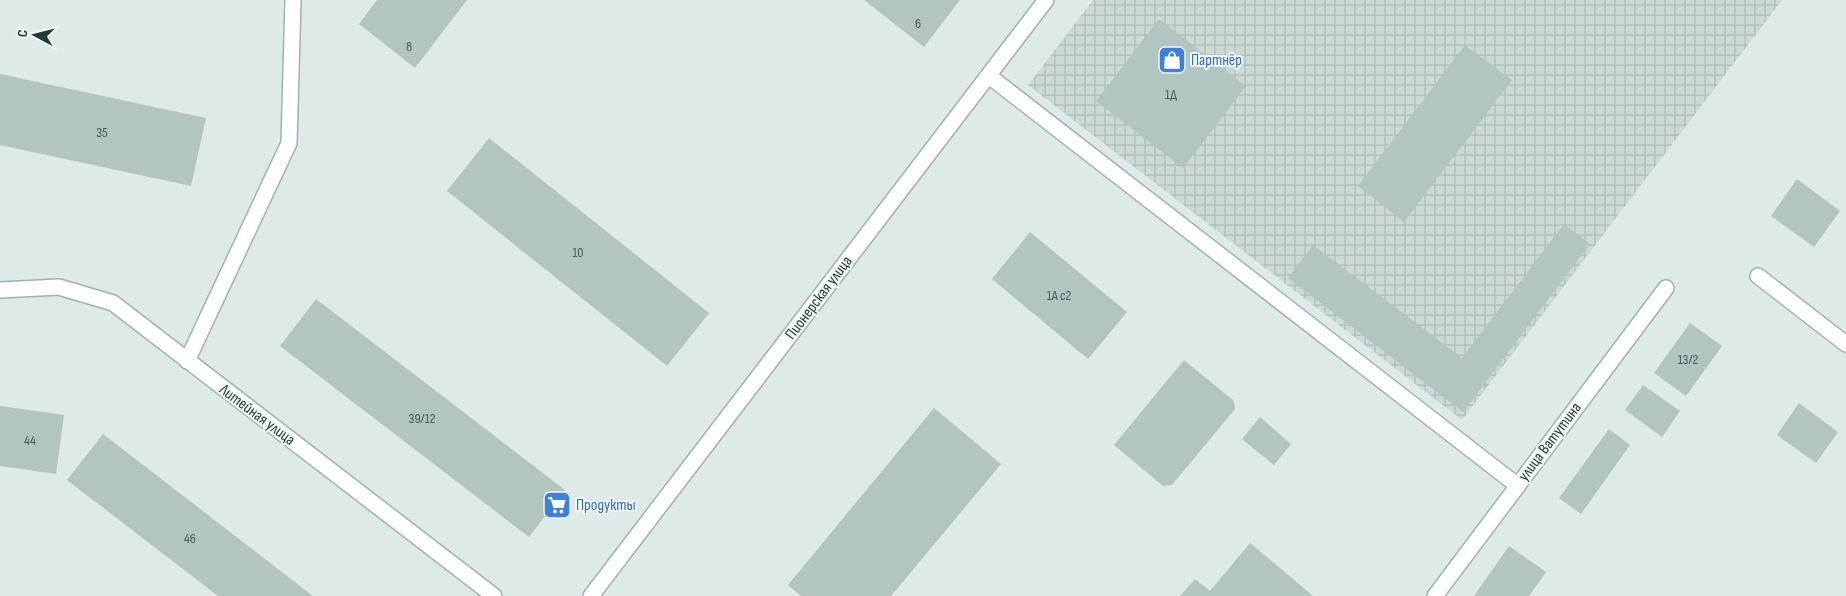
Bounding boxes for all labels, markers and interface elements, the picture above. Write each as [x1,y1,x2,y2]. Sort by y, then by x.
north arrow [10,10,60,60]
house number: 6 [915,15,921,32]
text: С [14,29,31,38]
house number: 8 [406,38,412,55]
shop icon: Партнёр [1157,45,1187,75]
place label: Партнёр [1191,51,1242,70]
house number: 1Д [1165,86,1177,103]
house number: 35 [96,124,108,141]
house number: 10 [572,244,584,261]
street label: Пионерская улица [781,252,857,344]
house number: 1А с2 [1047,287,1072,304]
house number: 13/2 [1678,351,1699,368]
street label: Литейная улица [215,380,299,450]
street label: улица Ватутина [1514,399,1586,485]
house number: 39/12 [409,410,436,427]
house number: 44 [24,432,36,449]
supermarket icon: Продукты [542,490,572,520]
place label: Продукты [576,496,636,515]
house number: 46 [184,530,196,547]

